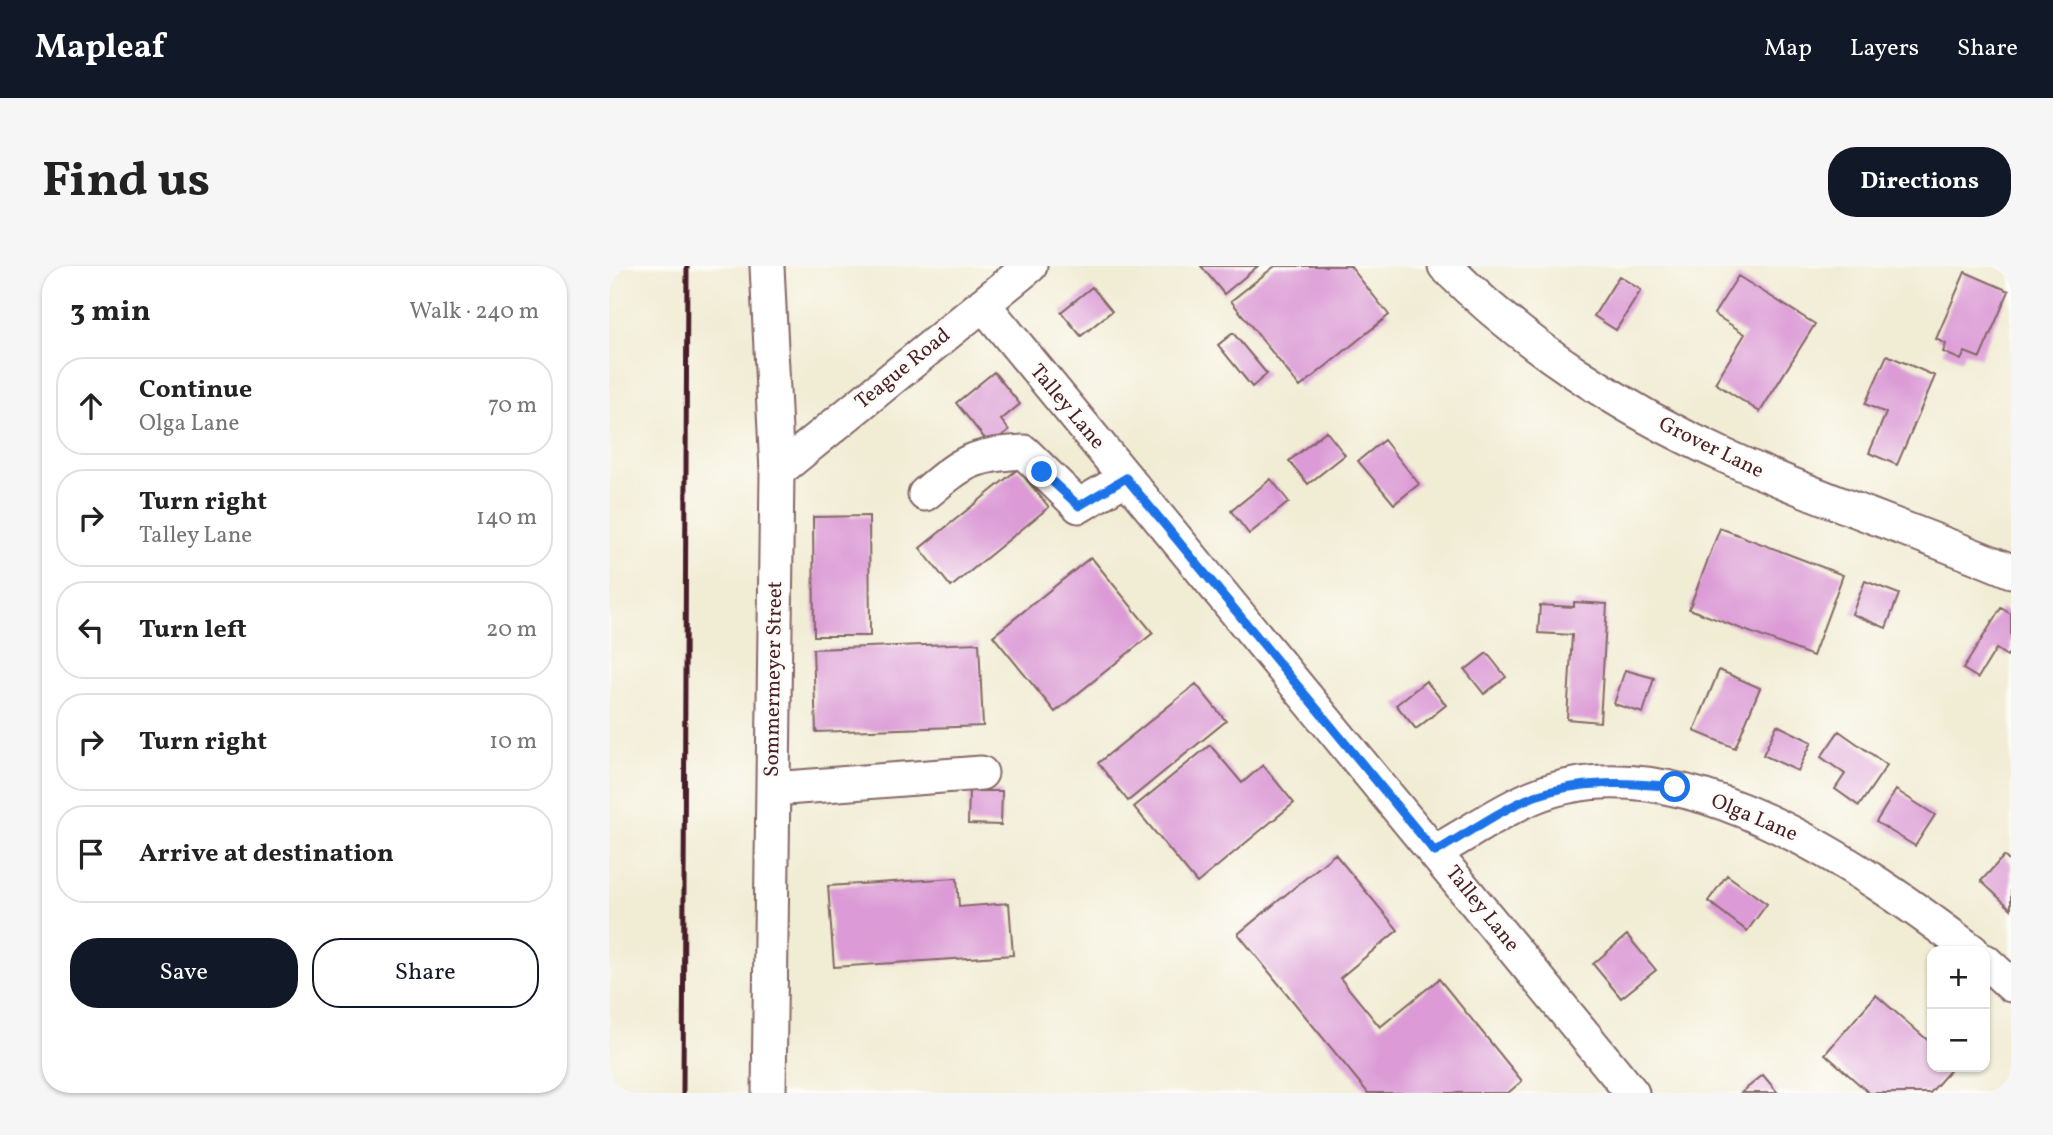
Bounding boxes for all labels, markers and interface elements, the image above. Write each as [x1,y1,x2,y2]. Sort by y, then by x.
text: Mapleaf [35,26,165,72]
text: Map [1764,32,1812,66]
text: Layers [1850,32,1919,66]
text: Share [1957,32,2018,66]
button: Directions [1828,147,2011,217]
text: Find us [42,148,210,217]
text: 3 min [70,291,151,333]
text: Walk · 240 m [409,296,539,328]
street label: Teague Road [849,321,957,417]
street label: Talley Lane [1023,358,1111,456]
text: Continue [139,372,252,408]
icon: ahead [72,387,110,425]
text: 70 m [488,390,537,422]
text: Olga Lane [139,408,239,440]
street label: Grover Lane [1654,410,1768,486]
route end [1026,456,1057,487]
text: Turn right [139,484,267,520]
icon: right [72,499,110,537]
text: 140 m [476,502,537,534]
text: Talley Lane [139,520,252,552]
street label: Sommermeyer Street [758,581,790,777]
icon: left [72,611,110,649]
text: Turn left [139,612,247,648]
text: 20 m [486,614,537,646]
icon: right [72,723,110,761]
text: Turn right [139,724,267,760]
text: 10 m [489,726,537,758]
route start [1659,771,1690,802]
street label: Olga Lane [1706,787,1802,849]
icon: arrive [72,835,110,873]
text: Arrive at destination [139,836,394,872]
street label: Talley Lane [1438,860,1526,958]
button: Save [70,938,298,1008]
button: Share [312,938,539,1008]
map controls [1927,946,1990,1072]
button: + [1927,946,1990,1009]
button: − [1927,1009,1990,1072]

